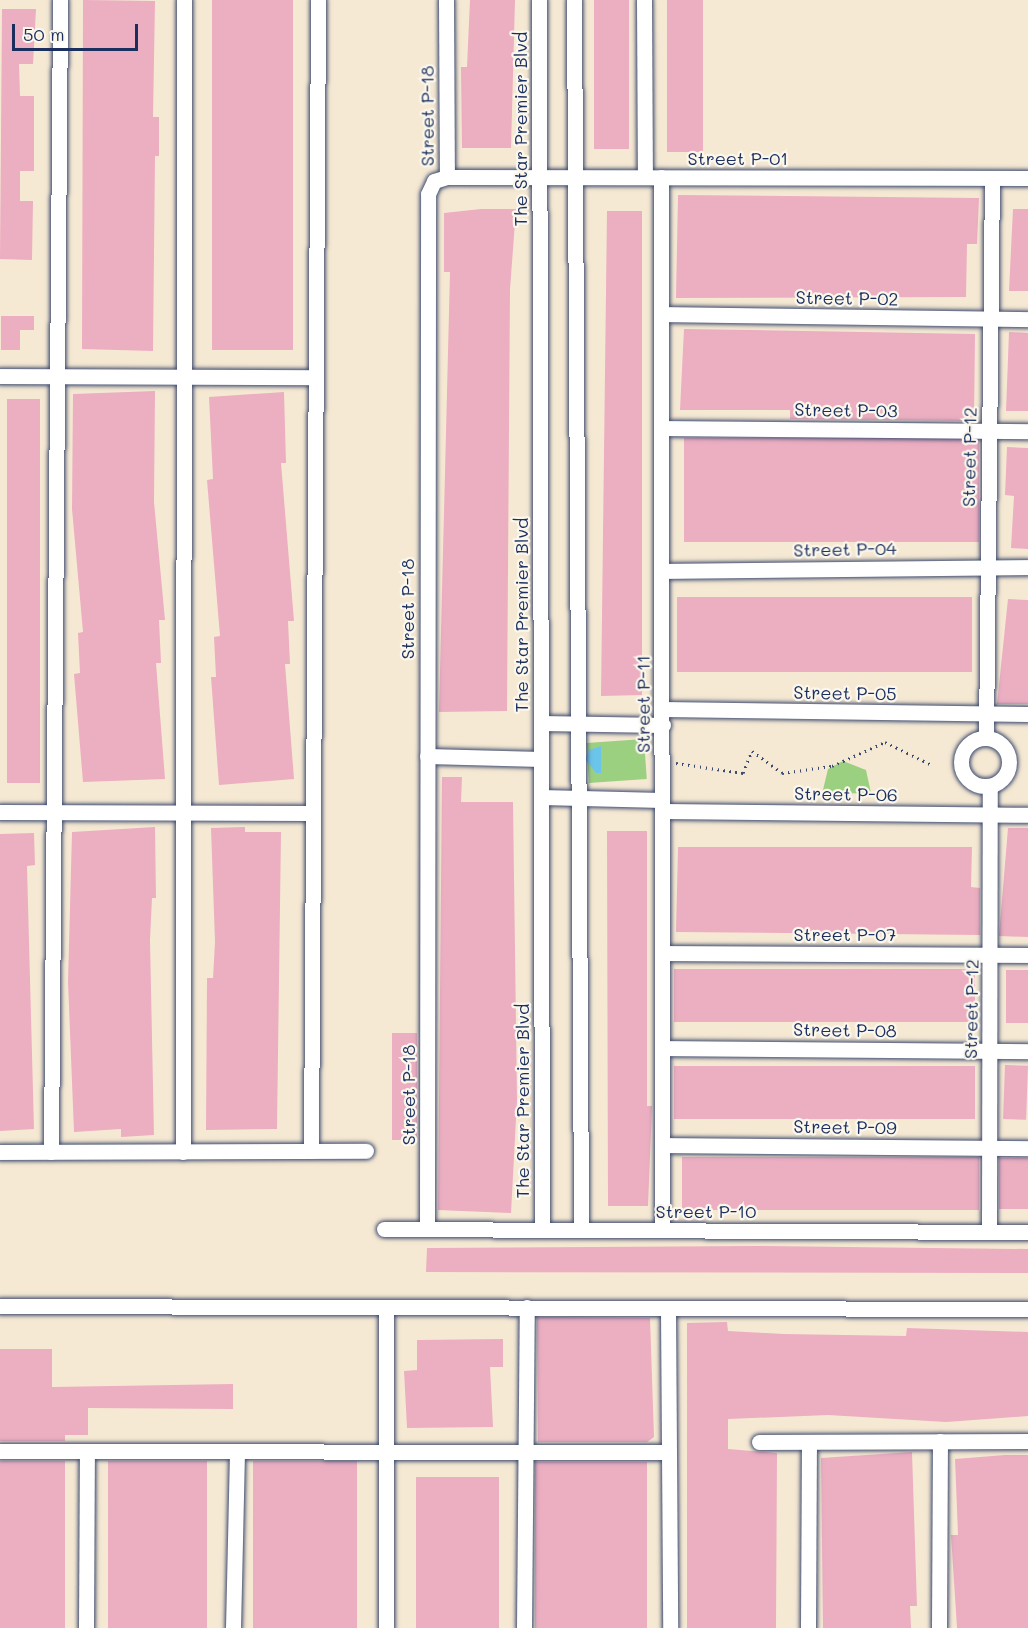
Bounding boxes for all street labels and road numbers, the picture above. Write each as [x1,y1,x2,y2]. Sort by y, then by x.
street label: The Star Premier Blvd [509,32,531,226]
street label: Street P-18 [416,66,438,166]
street label: Street P-01 [688,147,788,169]
street label: Street P-02 [795,286,899,310]
street label: Street P-03 [794,398,898,422]
street label: Street P-12 [957,407,981,507]
street label: The Star Premier Blvd [510,518,532,712]
street label: Street P-04 [793,537,897,561]
street label: Street P-18 [396,559,418,659]
street label: Street P-11 [632,655,654,753]
street label: Street P-05 [793,681,897,705]
street label: Street P-06 [794,782,898,806]
street label: Street P-07 [794,923,896,945]
street label: Street P-12 [959,959,983,1059]
street label: The Star Premier Blvd [511,1004,533,1198]
street label: Street P-08 [793,1018,897,1042]
street label: Street P-18 [397,1045,419,1145]
street label: Street P-09 [793,1115,897,1139]
street label: Street P-10 [656,1200,756,1222]

